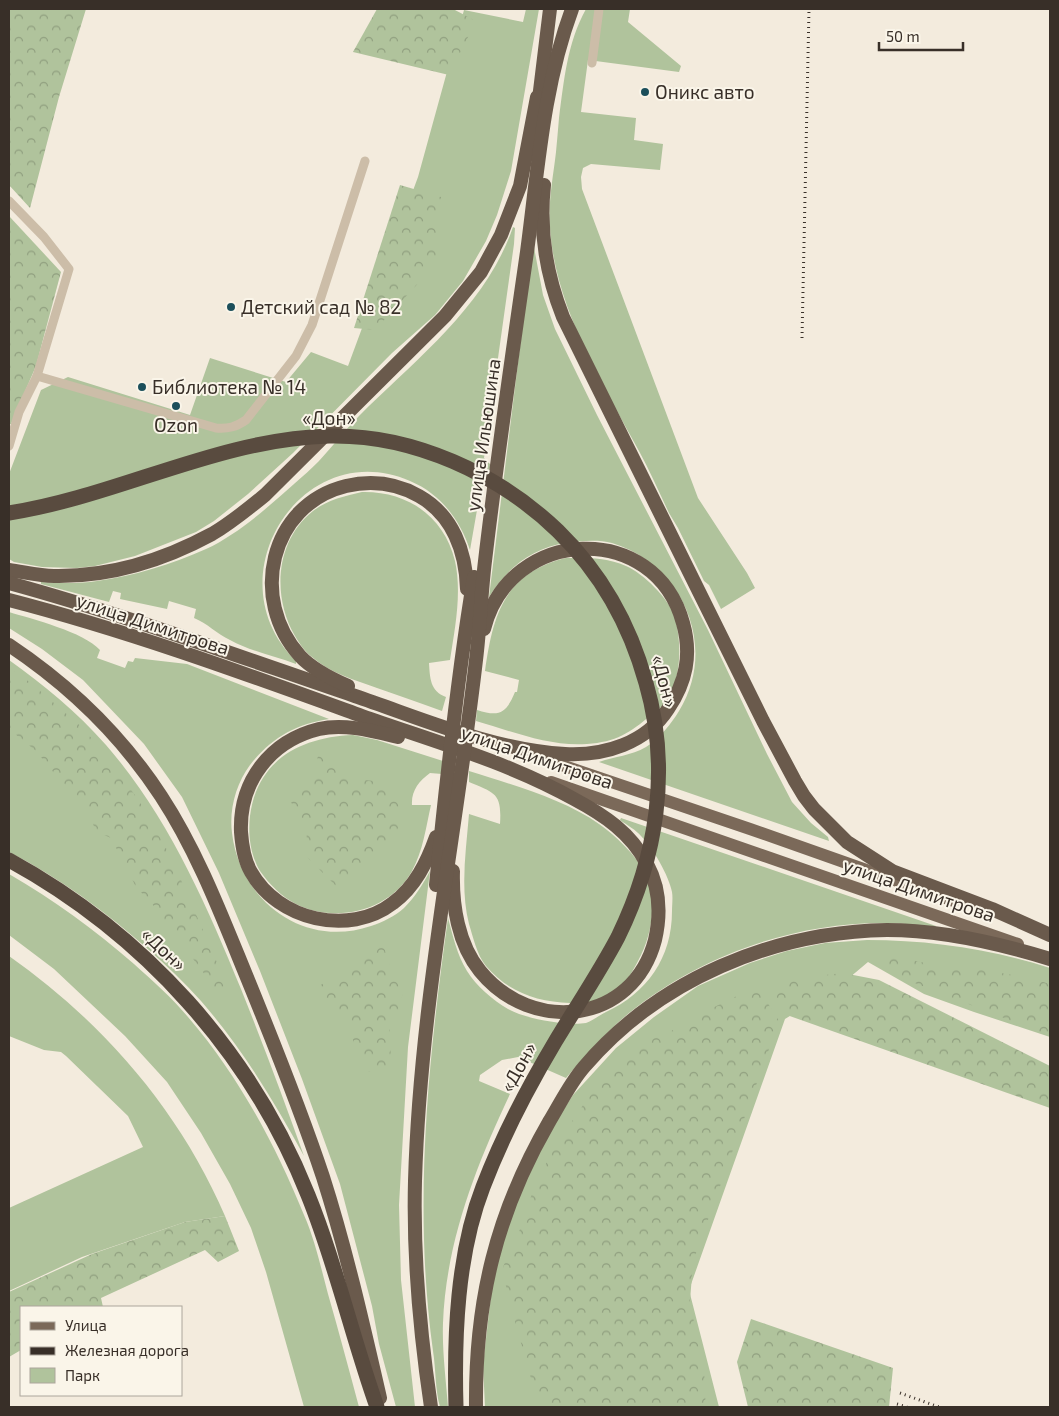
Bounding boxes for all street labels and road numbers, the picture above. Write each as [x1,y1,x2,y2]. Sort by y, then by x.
street label: улица Ильюшина [460,357,506,513]
street label: «Дон» [302,406,356,429]
street label: улица Димитрова [74,588,232,660]
street label: «Дон» [647,652,684,710]
street label: улица Димитрова [458,720,616,794]
street label: улица Димитрова [840,853,998,927]
street label: «Дон» [137,922,192,975]
street label: «Дон» [495,1038,541,1096]

